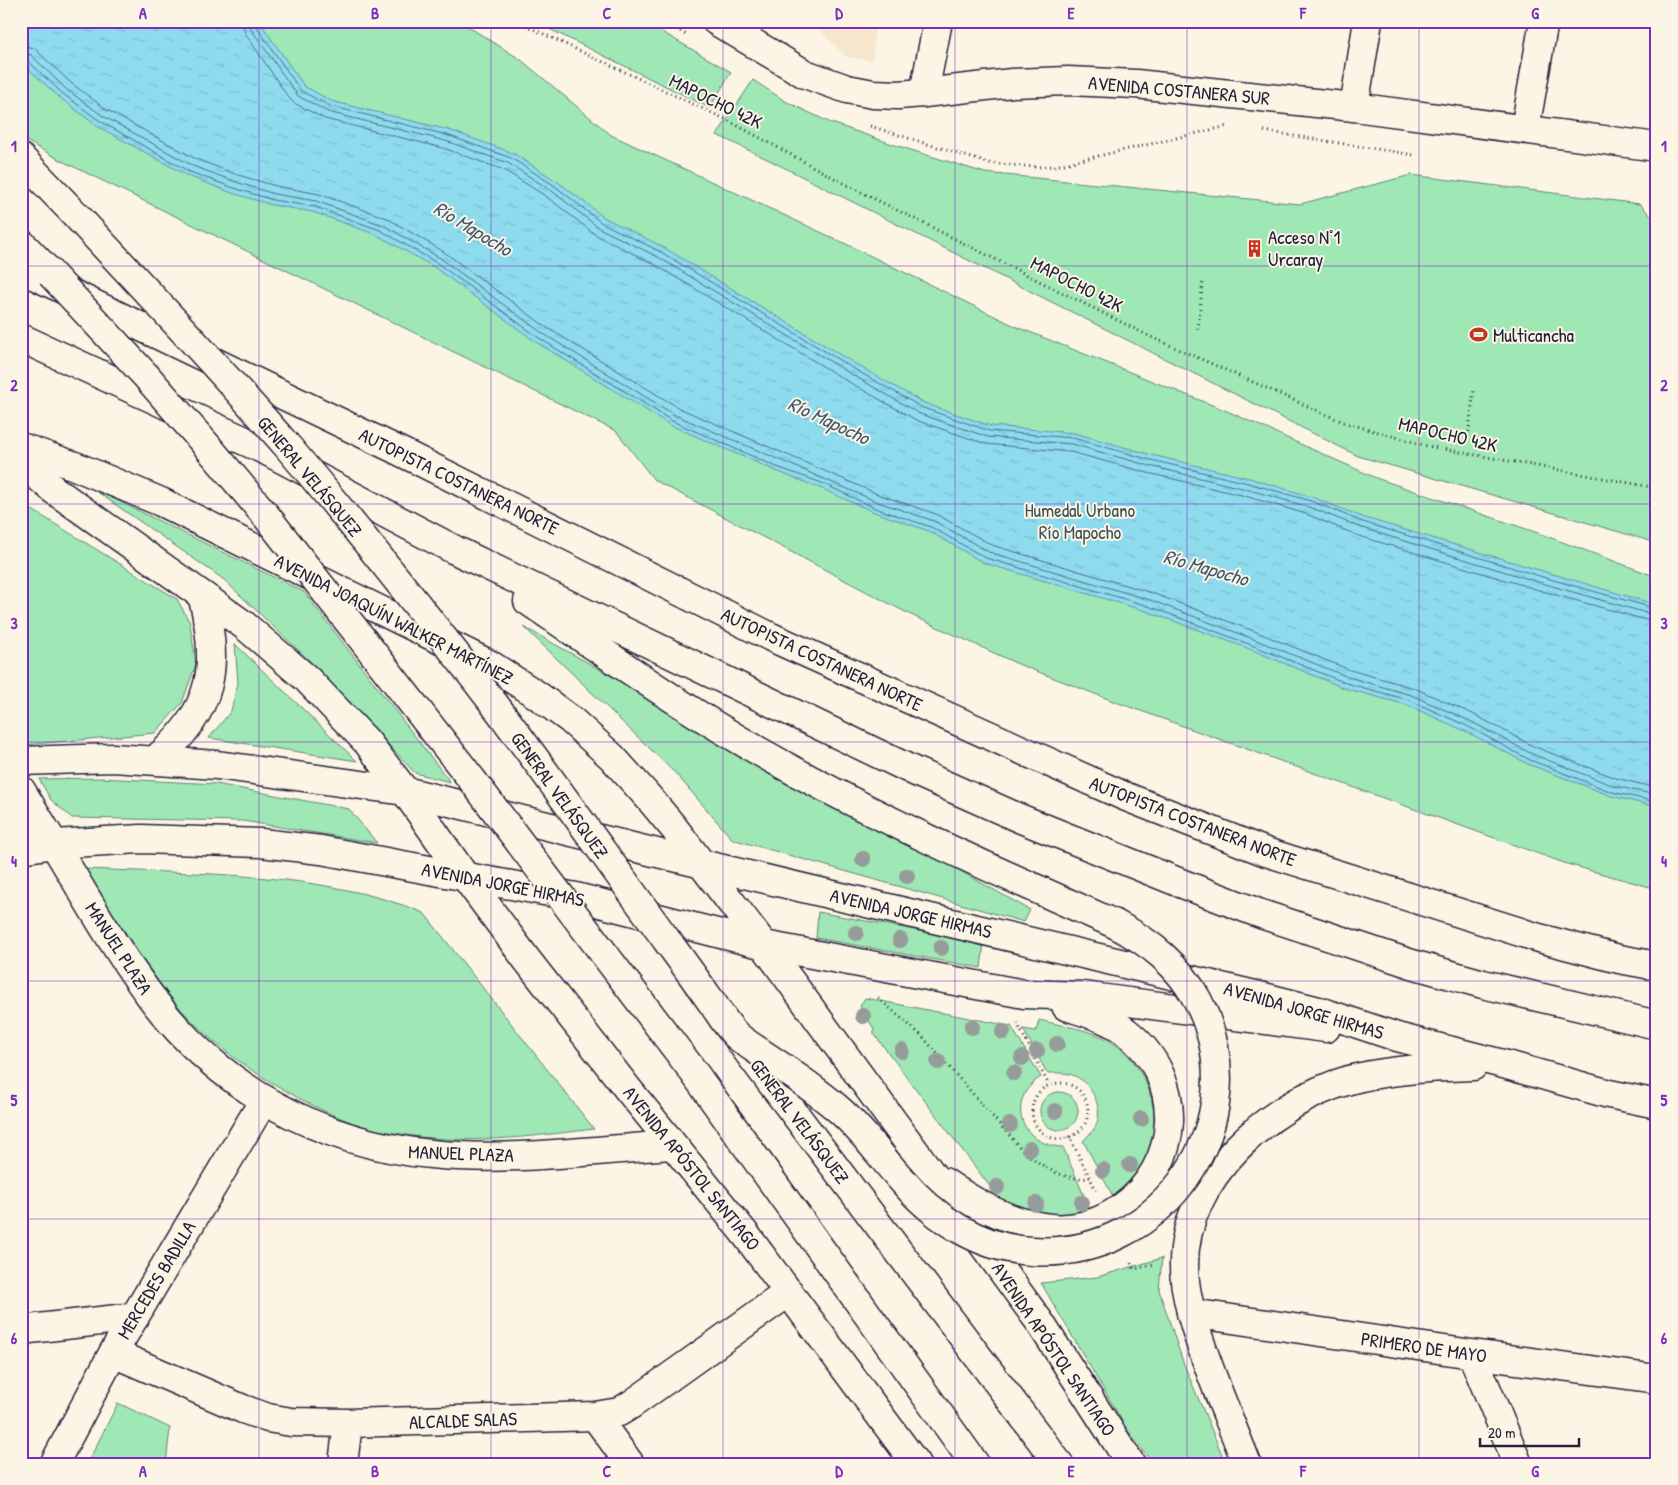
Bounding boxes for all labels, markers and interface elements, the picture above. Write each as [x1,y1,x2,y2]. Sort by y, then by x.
text: A [139,2,147,24]
text: B [371,2,379,24]
text: C [603,2,612,24]
text: D [835,2,843,24]
text: E [1067,2,1075,24]
text: F [1299,2,1307,24]
text: G [1531,2,1539,24]
street label: MAPOCHO 42K [665,67,767,135]
street label: AVENIDA COSTANERA SUR [1087,69,1271,111]
text: 1 [11,135,17,157]
text: 1 [1661,135,1667,157]
water label: Río Mapocho [428,194,519,264]
place label: Acceso N°1 Urcaray [1268,224,1340,272]
building icon: Acceso N°1 Urcaray [1244,238,1264,258]
street label: MAPOCHO 42K [1026,250,1128,318]
place label: Multicancha [1493,322,1575,348]
sports icon: Multicancha [1469,325,1489,345]
text: 2 [10,374,18,396]
text: 2 [1660,374,1668,396]
water label: Río Mapocho [784,389,876,452]
street label: GENERAL VELÁSQUEZ [252,410,369,542]
street label: MAPOCHO 42K [1396,410,1500,458]
street label: AUTOPISTA COSTANERA NORTE [355,421,564,541]
park label: Humedal Urbano Río Mapocho [1025,497,1136,545]
water label: Río Mapocho [1160,542,1253,593]
street label: AVENIDA JOAQUÍN WALKER MARTÍNEZ [270,547,518,691]
street label: AUTOPISTA COSTANERA NORTE [717,601,927,717]
text: 3 [10,612,18,634]
text: 3 [1660,612,1668,634]
street label: GENERAL VELÁSQUEZ [505,727,615,864]
street label: AUTOPISTA COSTANERA NORTE [1086,770,1301,873]
text: 4 [11,850,17,872]
text: 4 [1661,850,1667,872]
street label: AVENIDA JORGE HIRMAS [420,855,587,913]
street label: AVENIDA JORGE HIRMAS [828,882,995,944]
street label: MANUEL PLAZA [79,897,159,999]
street label: AVENIDA JORGE HIRMAS [1221,975,1387,1045]
street label: GENERAL VELÁSQUEZ [744,1053,856,1189]
street label: AVENIDA APÓSTOL SANTIAGO [618,1080,766,1256]
text: 5 [11,1089,18,1111]
text: 5 [1661,1089,1668,1111]
street label: MANUEL PLAZA [408,1138,514,1168]
street label: MERCEDES BADILLA [110,1216,202,1344]
street label: AVENIDA APÓSTOL SANTIAGO [986,1257,1122,1441]
street label: PRIMERO DE MAYO [1359,1325,1489,1369]
text: 6 [11,1327,18,1349]
text: 6 [1661,1327,1668,1349]
street label: ALCALDE SALAS [409,1405,518,1435]
scale bar [1480,1415,1579,1447]
text: 20 m [1488,1422,1515,1443]
text: A [139,1460,147,1482]
text: B [371,1460,379,1482]
text: C [603,1460,612,1482]
text: D [835,1460,843,1482]
text: E [1067,1460,1075,1482]
text: F [1299,1460,1307,1482]
text: G [1531,1460,1539,1482]

